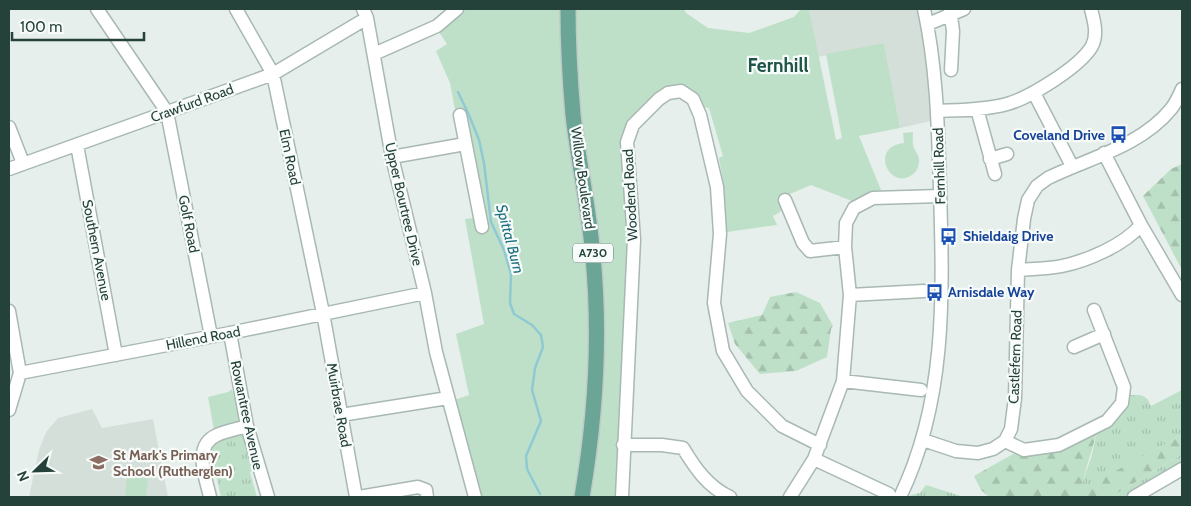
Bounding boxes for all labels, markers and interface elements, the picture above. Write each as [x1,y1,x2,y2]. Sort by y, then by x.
scale bar [12,10,145,42]
text: 100 m [20,18,62,36]
district label: Fernhill [748,54,808,77]
street label: Crawfurd Road [148,80,236,126]
bus stop icon: Coveland Drive [1109,125,1129,145]
street label: Willow Boulevard [567,126,599,230]
place label: Coveland Drive [1013,126,1105,144]
street label: Elm Road [275,127,305,187]
street label: Fernhill Road [929,127,949,205]
street label: Upper Bourtree Drive [381,141,427,267]
street label: Woodend Road [619,149,641,241]
street label: Golf Road [175,194,203,254]
street label: Southern Avenue [78,198,116,302]
water label: Spittal Burn [492,202,528,276]
bus stop icon: Shieldaig Drive [939,226,959,246]
place label: Shieldaig Drive [963,227,1053,245]
road number: A730 [573,244,613,262]
bus stop icon: Arnisdale Way [924,282,944,302]
place label: Arnisdale Way [948,283,1035,301]
street label: Castlefern Road [1004,310,1026,404]
street label: Hillend Road [164,322,242,354]
street label: Rowantree Avenue [227,359,267,471]
street label: Muirbrae Road [323,361,355,449]
north arrow [10,446,60,496]
place label: St Mark's Primary School (Rutherglen) [113,446,233,480]
school or university icon: St Mark's Primary School (Rutherglen) [89,453,109,473]
text: N [13,468,33,484]

